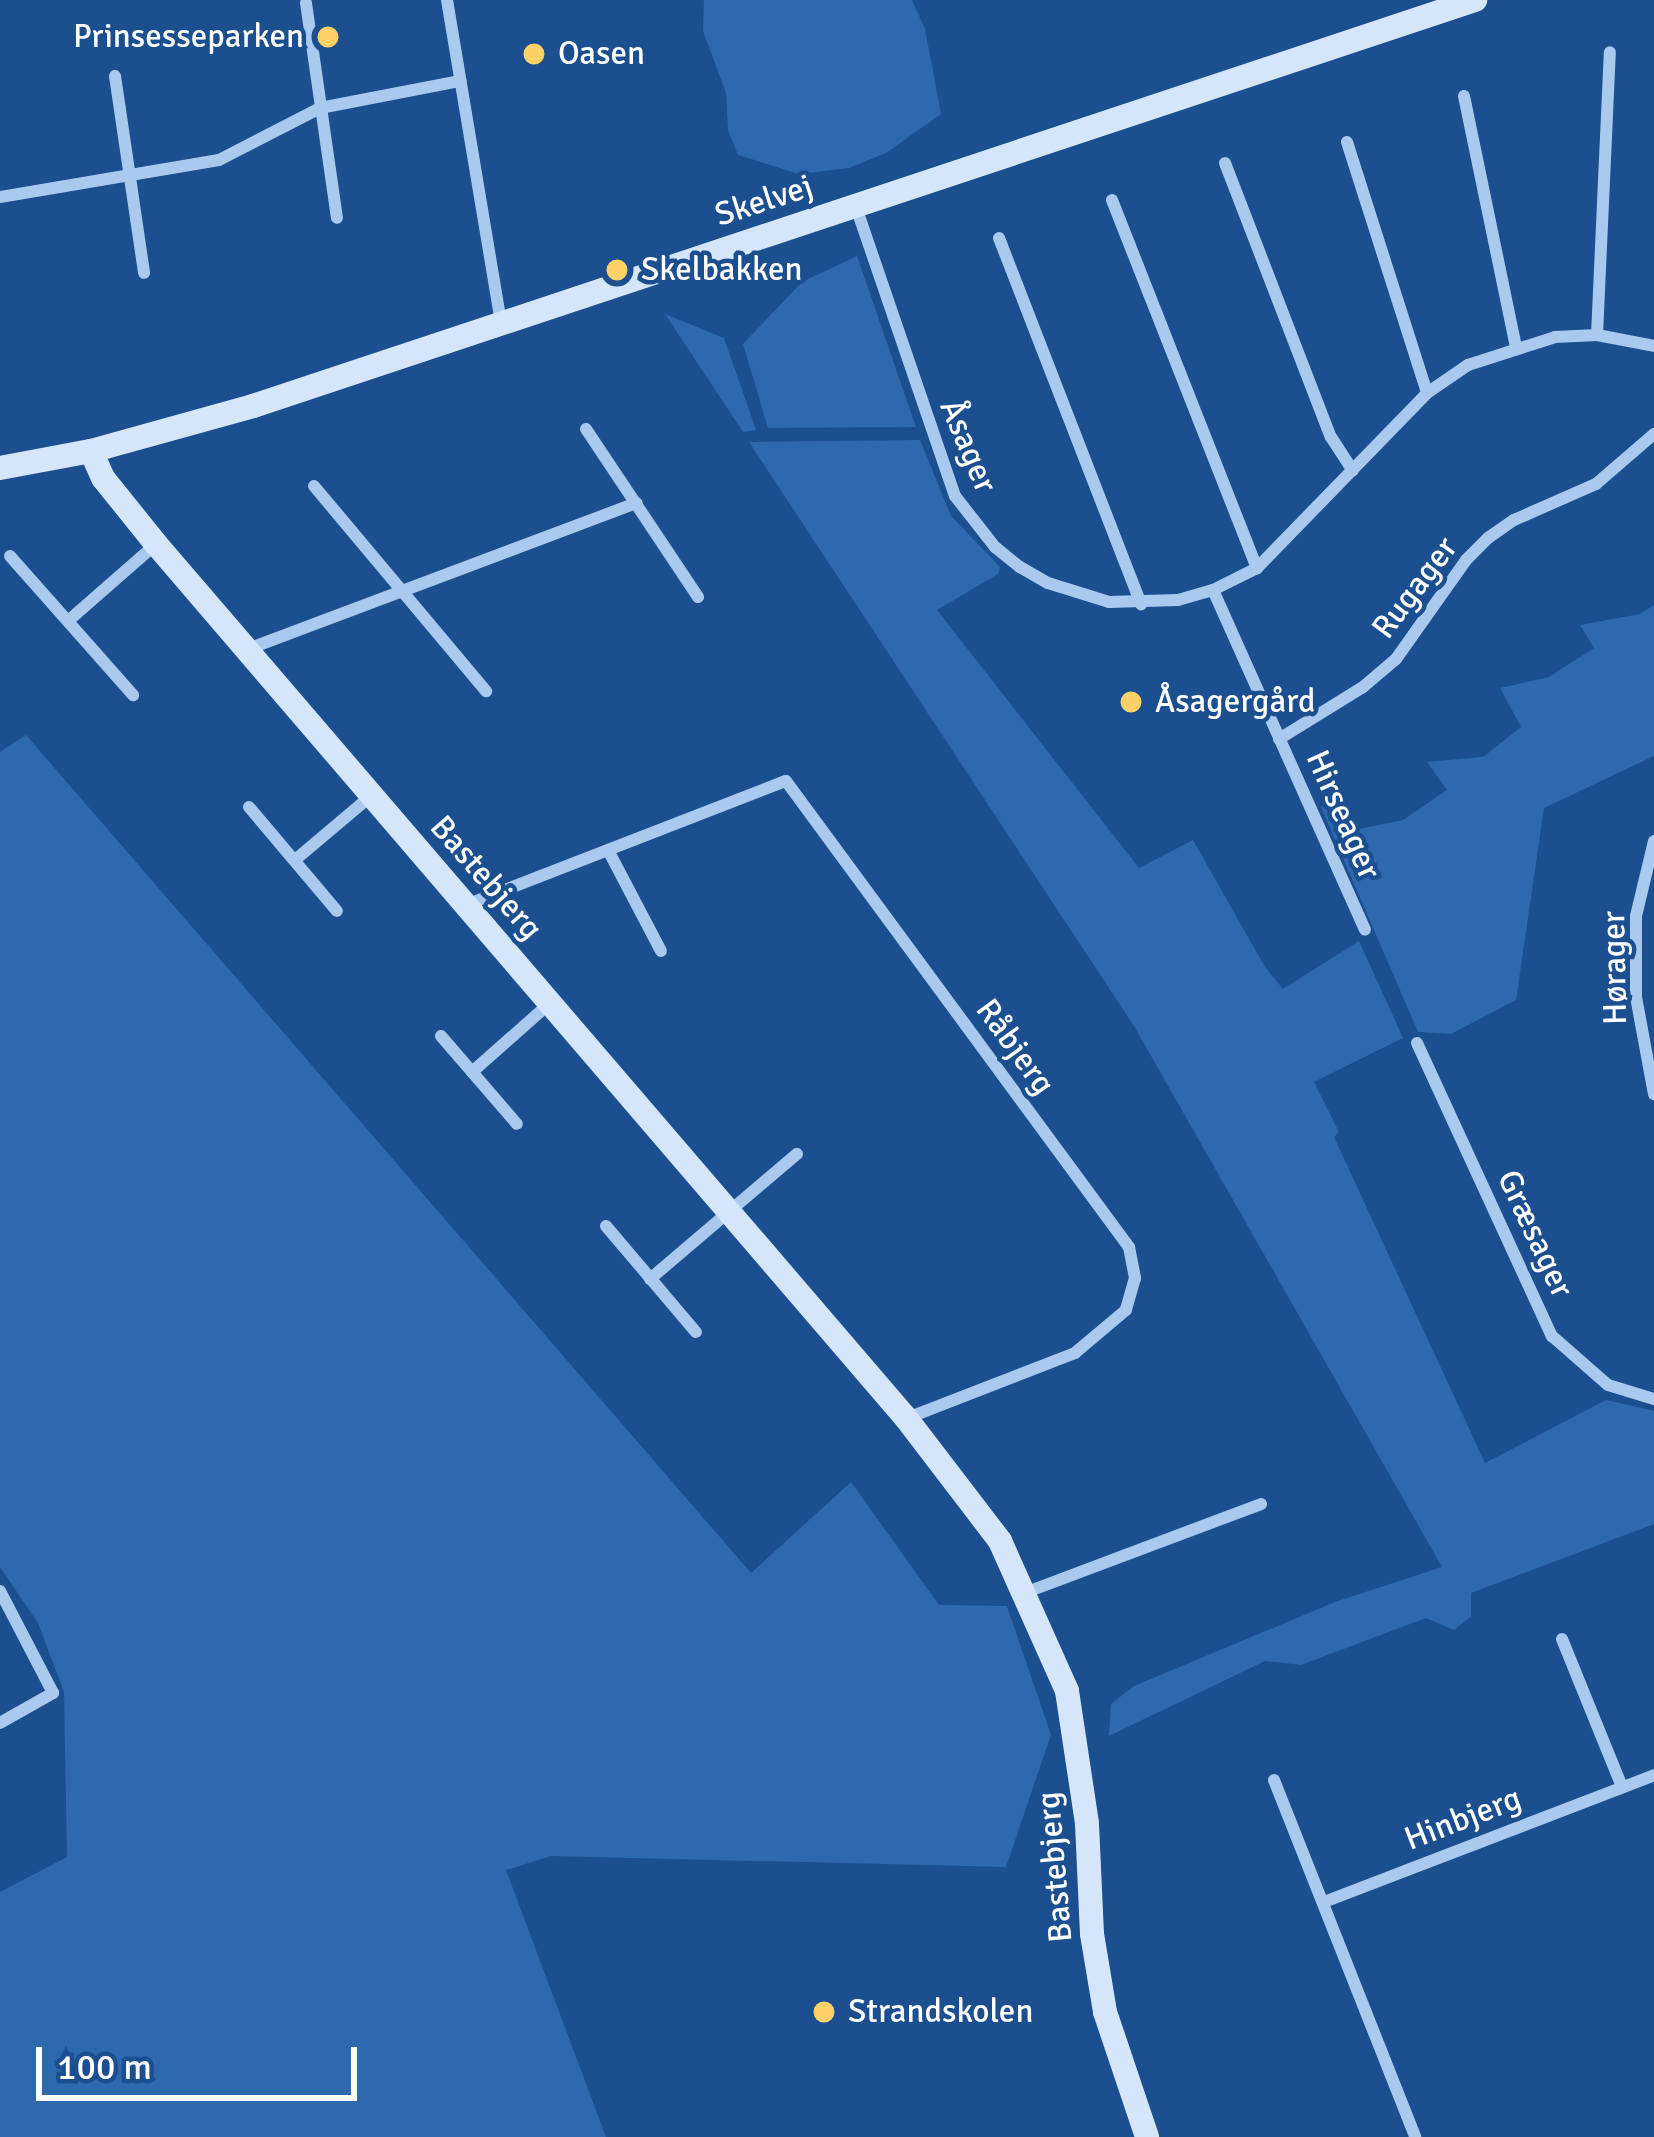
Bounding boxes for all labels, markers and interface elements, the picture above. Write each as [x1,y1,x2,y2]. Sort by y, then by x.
place label: Prinsesseparken [73,17,304,57]
marker: Prinsesseparken [315,24,341,50]
place label: Oasen [558,34,645,74]
marker: Oasen [521,41,547,67]
street label: Skelvej [710,167,818,235]
place label: Skelbakken [641,250,803,290]
marker: Skelbakken [604,257,630,283]
street label: Åsager [931,393,1005,499]
street label: Rugager [1364,529,1466,647]
place label: Åsagergård [1155,682,1315,722]
marker: Åsagergård [1118,689,1144,715]
street label: Hirseager [1297,744,1389,886]
street label: Bastebjerg [421,808,551,948]
street label: Hørager [1594,911,1636,1025]
street label: Råbjerg [967,991,1063,1103]
street label: Græsager [1488,1164,1582,1304]
street label: Hinbjerg [1399,1779,1527,1859]
street label: Bastebjerg [1029,1790,1081,1944]
place label: Strandskolen [848,1992,1033,2032]
marker: Strandskolen [811,1999,837,2025]
scale bar [42,2023,363,2097]
text: 100 m [57,2045,152,2090]

